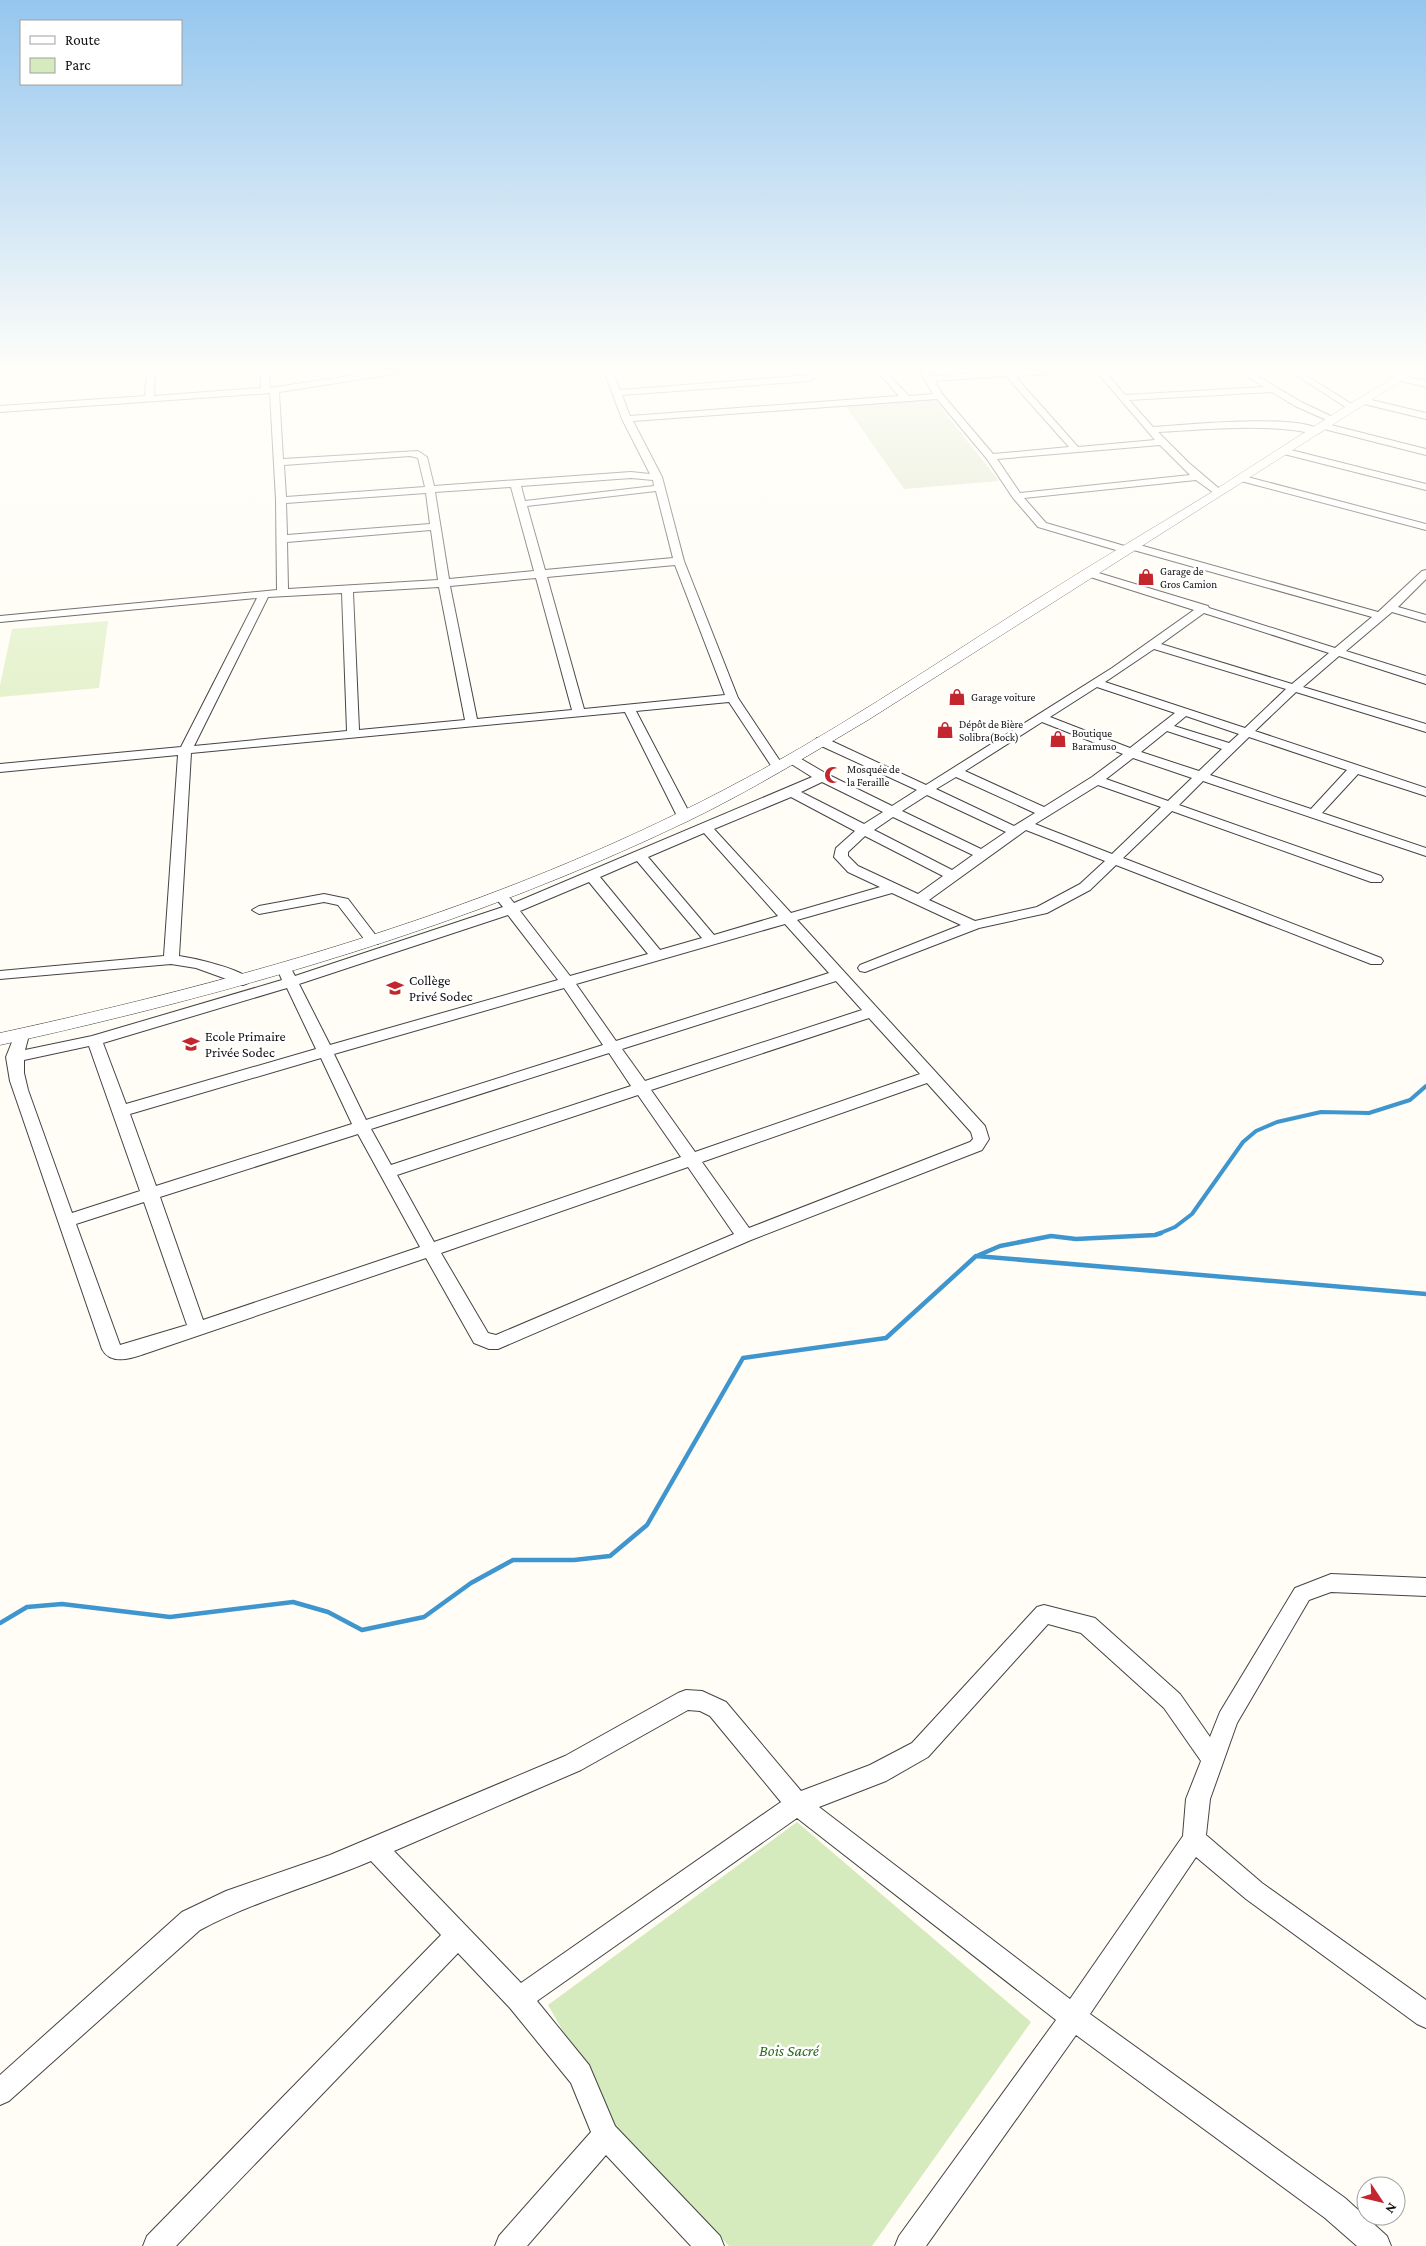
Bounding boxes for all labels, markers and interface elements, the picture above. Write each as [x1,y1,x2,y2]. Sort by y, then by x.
legend [20,20,182,85]
text: Route [65,32,100,48]
text: Parc [65,57,91,73]
place label: Garage de Gros Camion [1160,565,1217,590]
shop icon: Garage de Gros Camion [1136,567,1156,587]
shop icon: Garage voiture [947,687,967,707]
place label: Garage voiture [971,691,1035,704]
place label: Dépôt de Bière Solibra(Bock) [959,718,1023,744]
shop icon: Dépôt de Bière Solibra(Bock) [935,720,955,740]
place label: Boutique Baramuso [1072,727,1117,752]
shop icon: Boutique Baramuso [1048,729,1068,749]
place label: Mosquée de la Feraille [847,763,900,788]
mosque icon: Mosquée de la Feraille [823,765,843,785]
place label: Collège Privé Sodec [409,972,473,1004]
school or university icon: Collège Privé Sodec [385,978,405,998]
place label: Ecole Primaire Privée Sodec [205,1028,286,1060]
school or university icon: Ecole Primaire Privée Sodec [181,1034,201,1054]
park label: Bois Sacré [759,2042,820,2059]
north arrow [1356,2176,1406,2226]
text: N [1382,2200,1401,2217]

